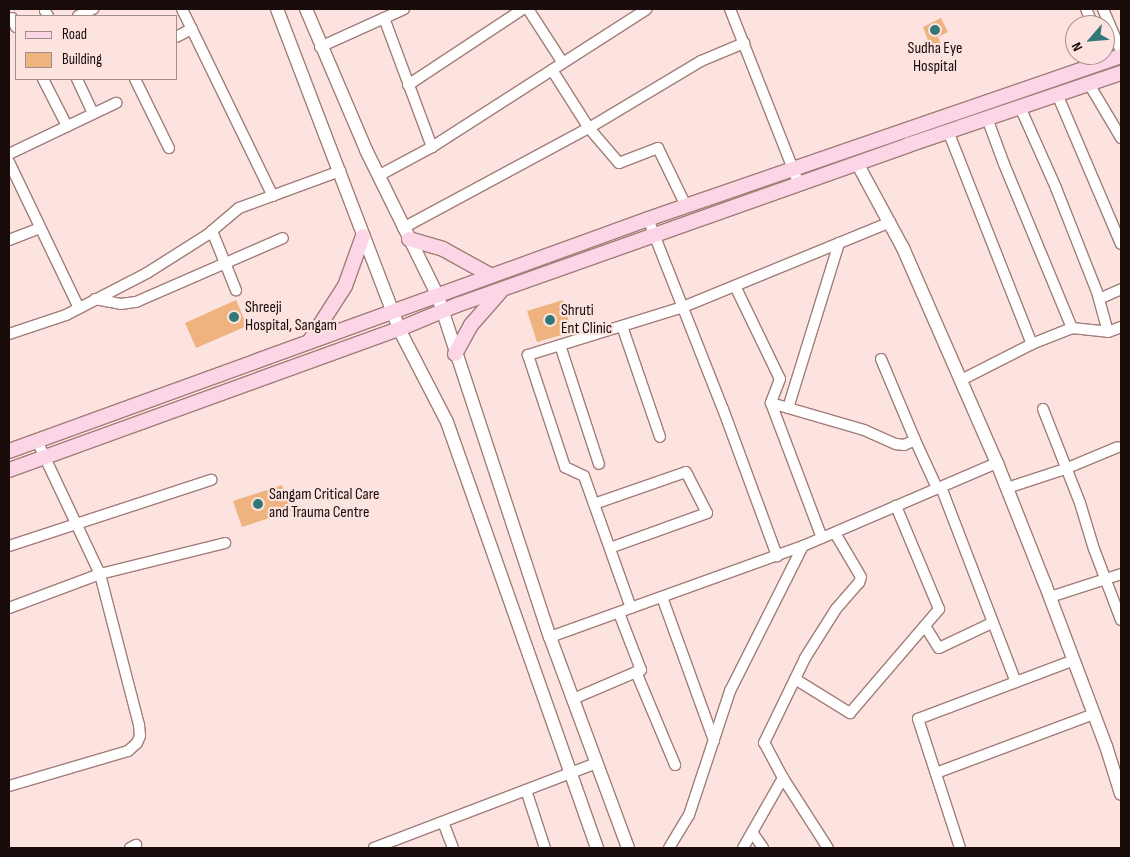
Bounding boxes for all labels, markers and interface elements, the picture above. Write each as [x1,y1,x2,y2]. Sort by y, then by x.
legend [15,15,178,80]
north arrow [1065,15,1115,65]
marker: Sudha Eye Hospital [928,23,942,37]
text: Road [62,25,87,44]
place label: Sudha Eye Hospital [908,39,962,77]
text: N [1068,39,1086,54]
text: Building [62,50,102,69]
place label: Shreeji Hospital, Sangam [245,298,337,336]
place label: Shruti Ent Clinic [561,301,612,339]
marker: Shreeji Hospital, Sangam [227,310,241,324]
marker: Shruti Ent Clinic [543,313,557,327]
place label: Sangam Critical Care and Trauma Centre [269,485,379,523]
marker: Sangam Critical Care and Trauma Centre [251,497,265,511]

